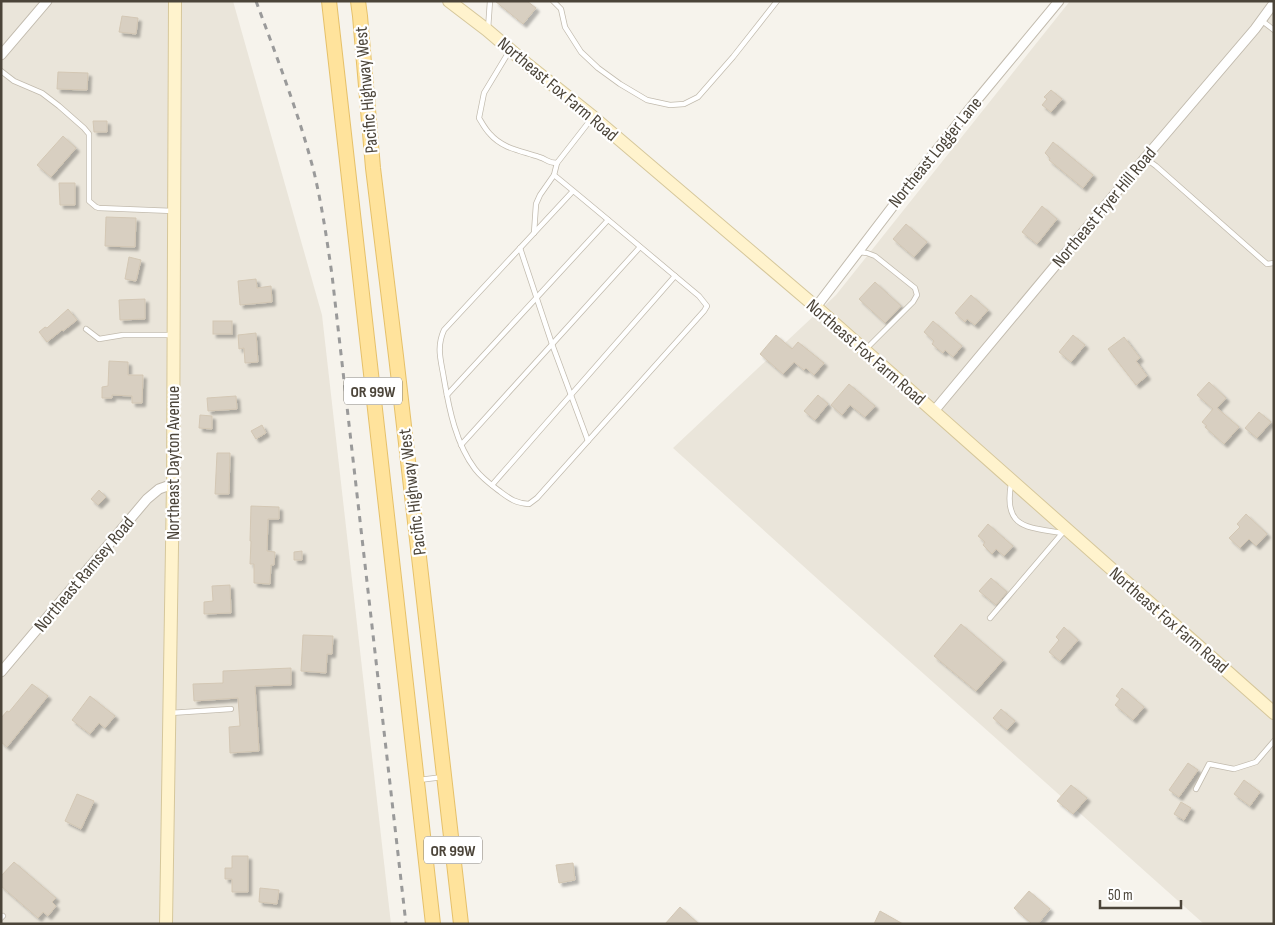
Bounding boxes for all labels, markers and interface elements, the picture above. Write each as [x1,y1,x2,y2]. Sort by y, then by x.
street label: Pacific Highway West [350,25,383,154]
street label: Northeast Fox Farm Road [493,33,622,146]
street label: Northeast Logger Lane [884,93,986,212]
street label: Northeast Fryer Hill Road [1048,143,1161,272]
street label: Northeast Fox Farm Road [802,295,929,410]
road number: OR 99W [344,378,402,404]
street label: Northeast Dayton Avenue [163,386,184,540]
street label: Pacific Highway West [394,427,431,556]
street label: Northeast Ramsey Road [30,512,139,636]
street label: Northeast Fox Farm Road [1105,563,1232,678]
road number: OR 99W [424,836,482,864]
scale bar [1100,878,1181,910]
text: 50 m [1108,886,1133,905]

